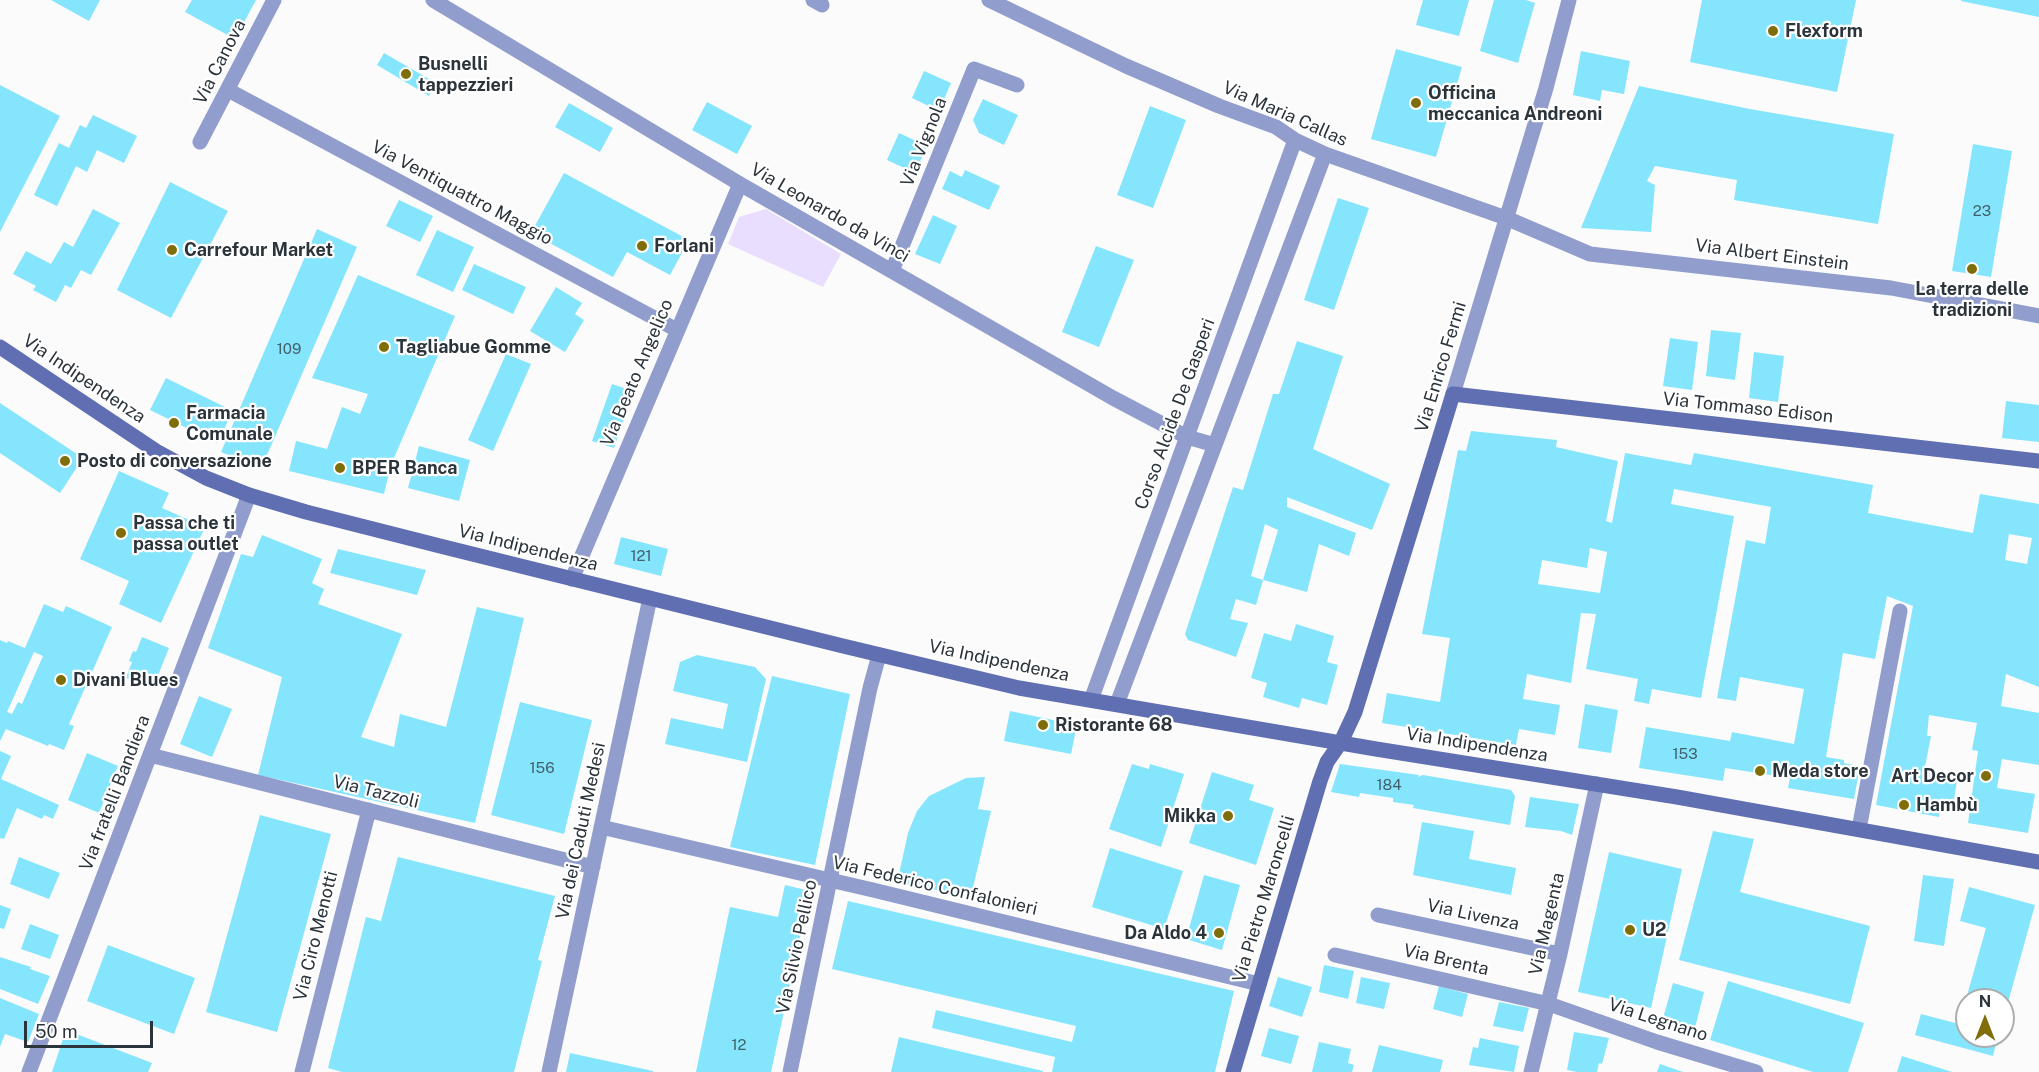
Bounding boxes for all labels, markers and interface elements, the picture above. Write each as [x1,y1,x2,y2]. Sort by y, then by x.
street label: Via Canova [189,16,251,108]
place label: Flexform [1785,20,1863,42]
marker: Flexform [1766,24,1780,38]
place label: Busnelli tappezzieri [418,53,513,96]
marker: Busnelli tappezzieri [399,67,413,81]
street label: Via Maria Callas [1219,77,1351,151]
place label: Officina meccanica Andreoni [1428,82,1602,124]
street label: Via Vignola [896,94,952,190]
marker: Officina meccanica Andreoni [1409,96,1423,110]
street label: Via Ventiquattro Maggio [368,136,556,250]
street label: Via Leonardo da Vinci [747,159,913,267]
house number: 23 [1973,202,1991,220]
place label: Forlani [654,235,714,257]
street label: Via Albert Einstein [1694,235,1850,275]
place label: Carrefour Market [184,239,333,261]
marker: Forlani [635,239,649,253]
marker: Carrefour Market [165,243,179,257]
marker: La terra delle tradizioni [1965,262,1979,276]
place label: La terra delle tradizioni [1915,278,2029,320]
street label: Via Beato Angelico [596,296,678,450]
street label: Via Enrico Fermi [1411,299,1471,435]
street label: Corso Alcide De Gasperi [1130,315,1220,513]
street label: Via Indipendenza [19,330,149,428]
place label: Tagliabue Gomme [396,336,551,358]
house number: 109 [277,340,301,358]
marker: Tagliabue Gomme [377,340,391,354]
street label: Via Tommaso Edison [1662,388,1834,428]
place label: Farmacia Comunale [186,402,273,444]
marker: Farmacia Comunale [167,416,181,430]
place label: Posto di conversazione [77,450,272,472]
marker: Posto di conversazione [58,454,72,468]
place label: BPER Banca [352,457,458,479]
marker: BPER Banca [333,461,347,475]
place label: Passa che ti passa outlet [133,512,239,554]
street label: Via Indipendenza [456,520,600,576]
marker: Passa che ti passa outlet [114,526,128,540]
house number: 121 [630,547,652,565]
street label: Via Indipendenza [927,636,1071,686]
place label: Divani Blues [73,669,178,691]
marker: Divani Blues [54,673,68,687]
street label: Via fratelli Bandiera [75,712,155,874]
place label: Ristorante 68 [1055,714,1173,736]
marker: Ristorante 68 [1036,718,1050,732]
street label: Via Indipendenza [1405,723,1549,767]
street label: Via dei Caduti Medesi [552,741,610,921]
house number: 153 [1672,745,1698,763]
house number: 156 [529,759,555,777]
place label: Meda store [1772,760,1869,782]
marker: Meda store [1753,764,1767,778]
place label: Art Decor [1891,765,1974,787]
marker: Art Decor [1979,769,1993,783]
street label: Via Tazzoli [331,771,421,813]
house number: 184 [1376,776,1402,794]
place label: Hambù [1916,794,1978,816]
marker: Hambù [1897,798,1911,812]
place label: Mikka [1164,805,1216,827]
marker: Mikka [1221,809,1235,823]
street label: Via Pietro Maroncelli [1228,813,1300,985]
street label: Via Federico Confalonieri [830,852,1040,920]
street label: Via Ciro Menotti [289,869,343,1003]
street label: Via Magenta [1525,871,1569,977]
street label: Via Silvio Pellico [772,878,822,1016]
street label: Via Livenza [1425,895,1521,935]
place label: U2 [1642,919,1666,941]
place label: Da Aldo 4 [1124,922,1207,944]
marker: U2 [1623,923,1637,937]
marker: Da Aldo 4 [1212,926,1226,940]
street label: Via Brenta [1401,940,1491,980]
north arrow [1955,988,2015,1048]
text: N [1979,992,1991,1011]
street label: Via Legnano [1606,994,1710,1046]
scale bar [27,1009,156,1047]
text: 50 m [35,1021,78,1042]
house number: 12 [731,1036,747,1054]

